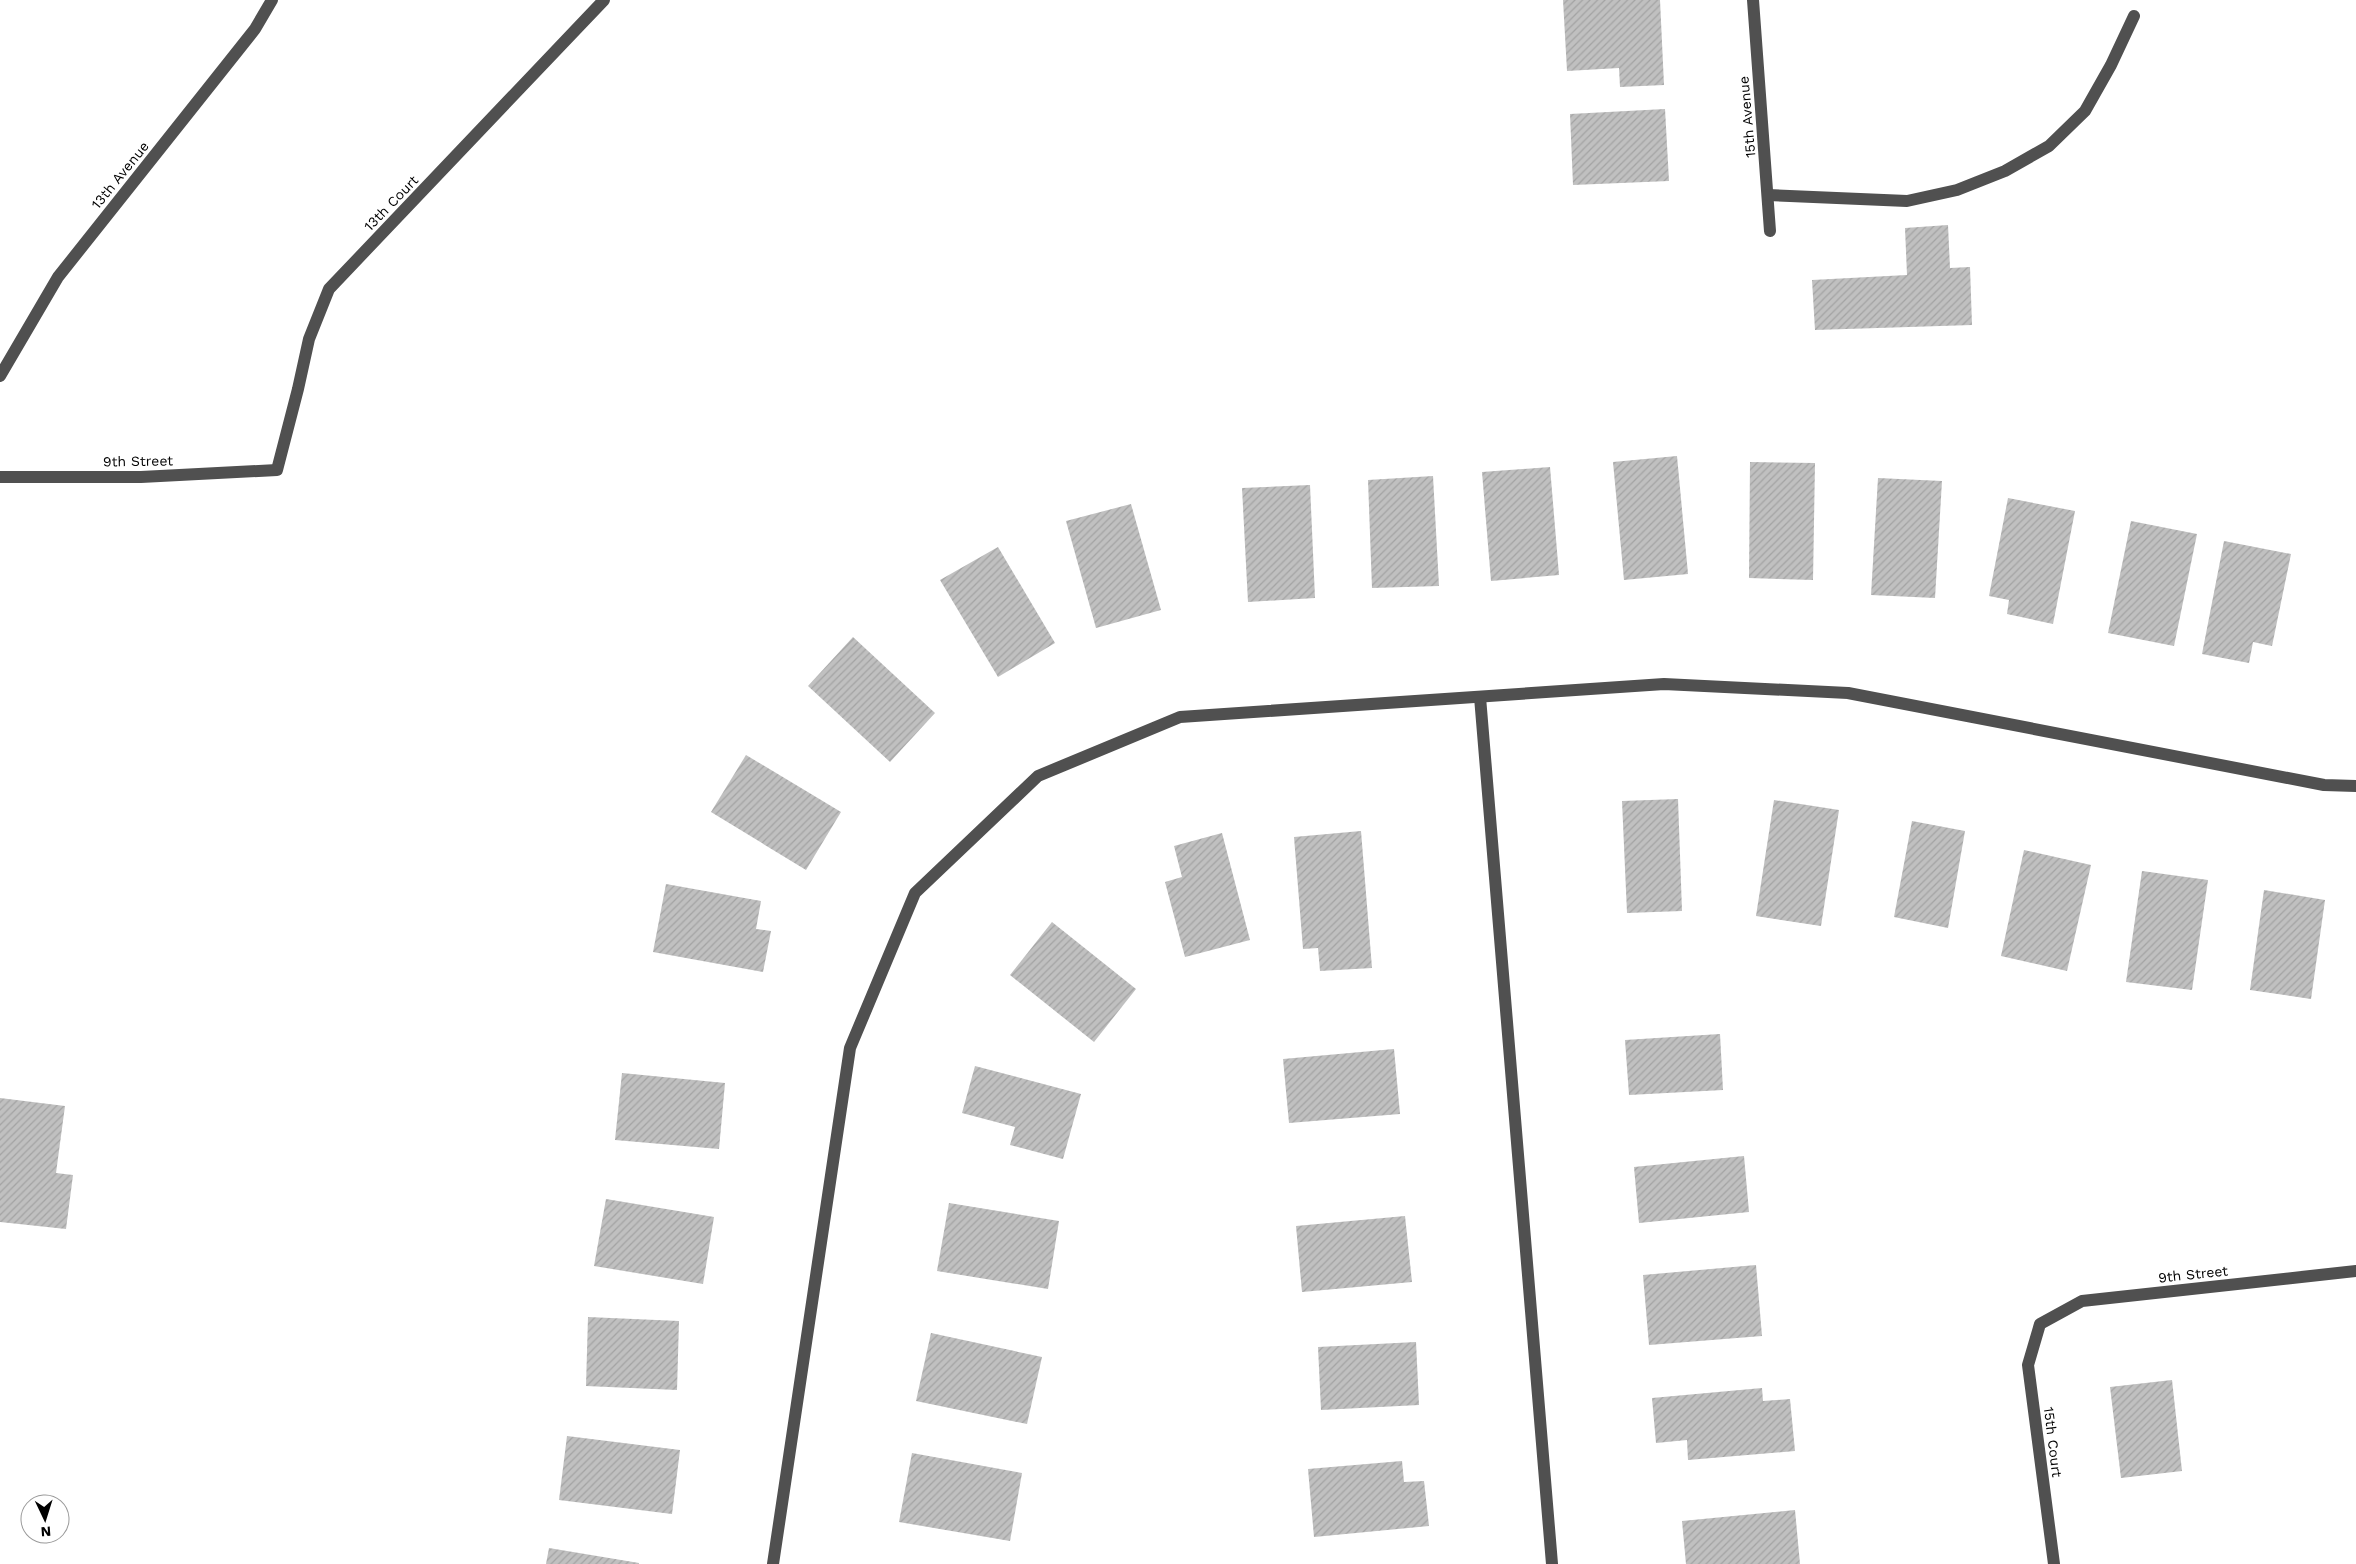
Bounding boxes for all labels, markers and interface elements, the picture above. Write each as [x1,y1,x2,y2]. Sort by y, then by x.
street label: 15th Avenue [1735,76,1759,158]
street label: 13th Avenue [88,138,152,212]
street label: 13th Court [361,172,421,234]
street label: 9th Street [103,452,173,470]
street label: 9th Street [2157,1262,2229,1286]
street label: 15th Court [2041,1406,2065,1478]
north arrow [20,1494,70,1544]
text: N [40,1524,52,1540]

